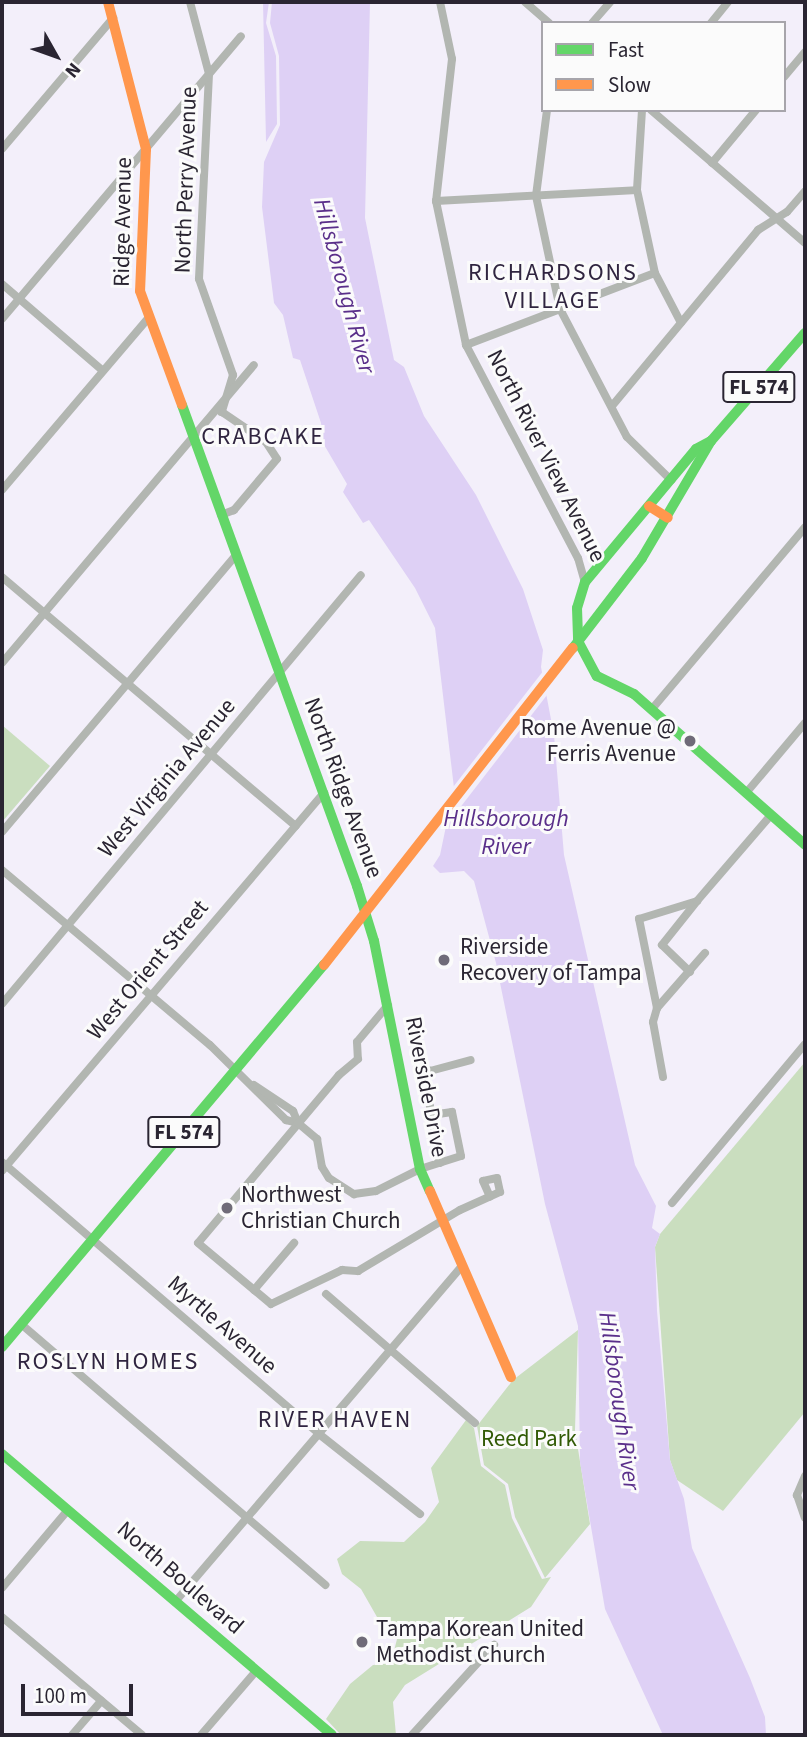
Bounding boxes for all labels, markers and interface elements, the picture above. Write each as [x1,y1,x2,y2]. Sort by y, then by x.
north arrow [21,21,91,91]
legend [541,21,786,112]
text: Fast [608,35,644,65]
text: N [58,56,87,83]
text: Slow [608,70,651,100]
street label: North Perry Avenue [169,86,203,274]
street label: Ridge Avenue [108,157,138,287]
water label: Hillsborough River [307,195,381,377]
district label: RICHARDSONS VILLAGE [469,259,637,315]
street label: North River View Avenue [480,345,612,567]
road number: FL 574 [722,370,796,404]
district label: CRABCAKE [202,423,324,451]
street label: West Virginia Avenue [93,693,241,863]
street label: North Ridge Avenue [298,694,388,882]
place label: Rome Avenue @ Ferris Avenue [521,714,676,768]
marker: Rome Avenue @ Ferris Avenue [682,733,698,749]
water label: Hillsborough River [443,805,569,861]
street label: West Orient Street [82,895,214,1045]
place label: Riverside Recovery of Tampa [460,933,642,987]
marker: Riverside Recovery of Tampa [434,950,454,970]
street label: Riverside Drive [399,1014,453,1160]
road number: FL 574 [147,1114,221,1150]
place label: Northwest Christian Church [241,1181,401,1235]
marker: Northwest Christian Church [219,1200,235,1216]
street label: Myrtle Avenue [162,1270,282,1380]
water label: Hillsborough River [592,1310,646,1492]
district label: ROSLYN HOMES [18,1348,198,1376]
district label: RIVER HAVEN [259,1406,411,1434]
park label: Reed Park [481,1425,577,1453]
street label: North Boulevard [111,1516,249,1640]
place label: Tampa Korean United Methodist Church [376,1615,584,1669]
marker: Tampa Korean United Methodist Church [354,1634,370,1650]
scale bar [24,1670,136,1714]
text: 100 m [34,1681,87,1711]

